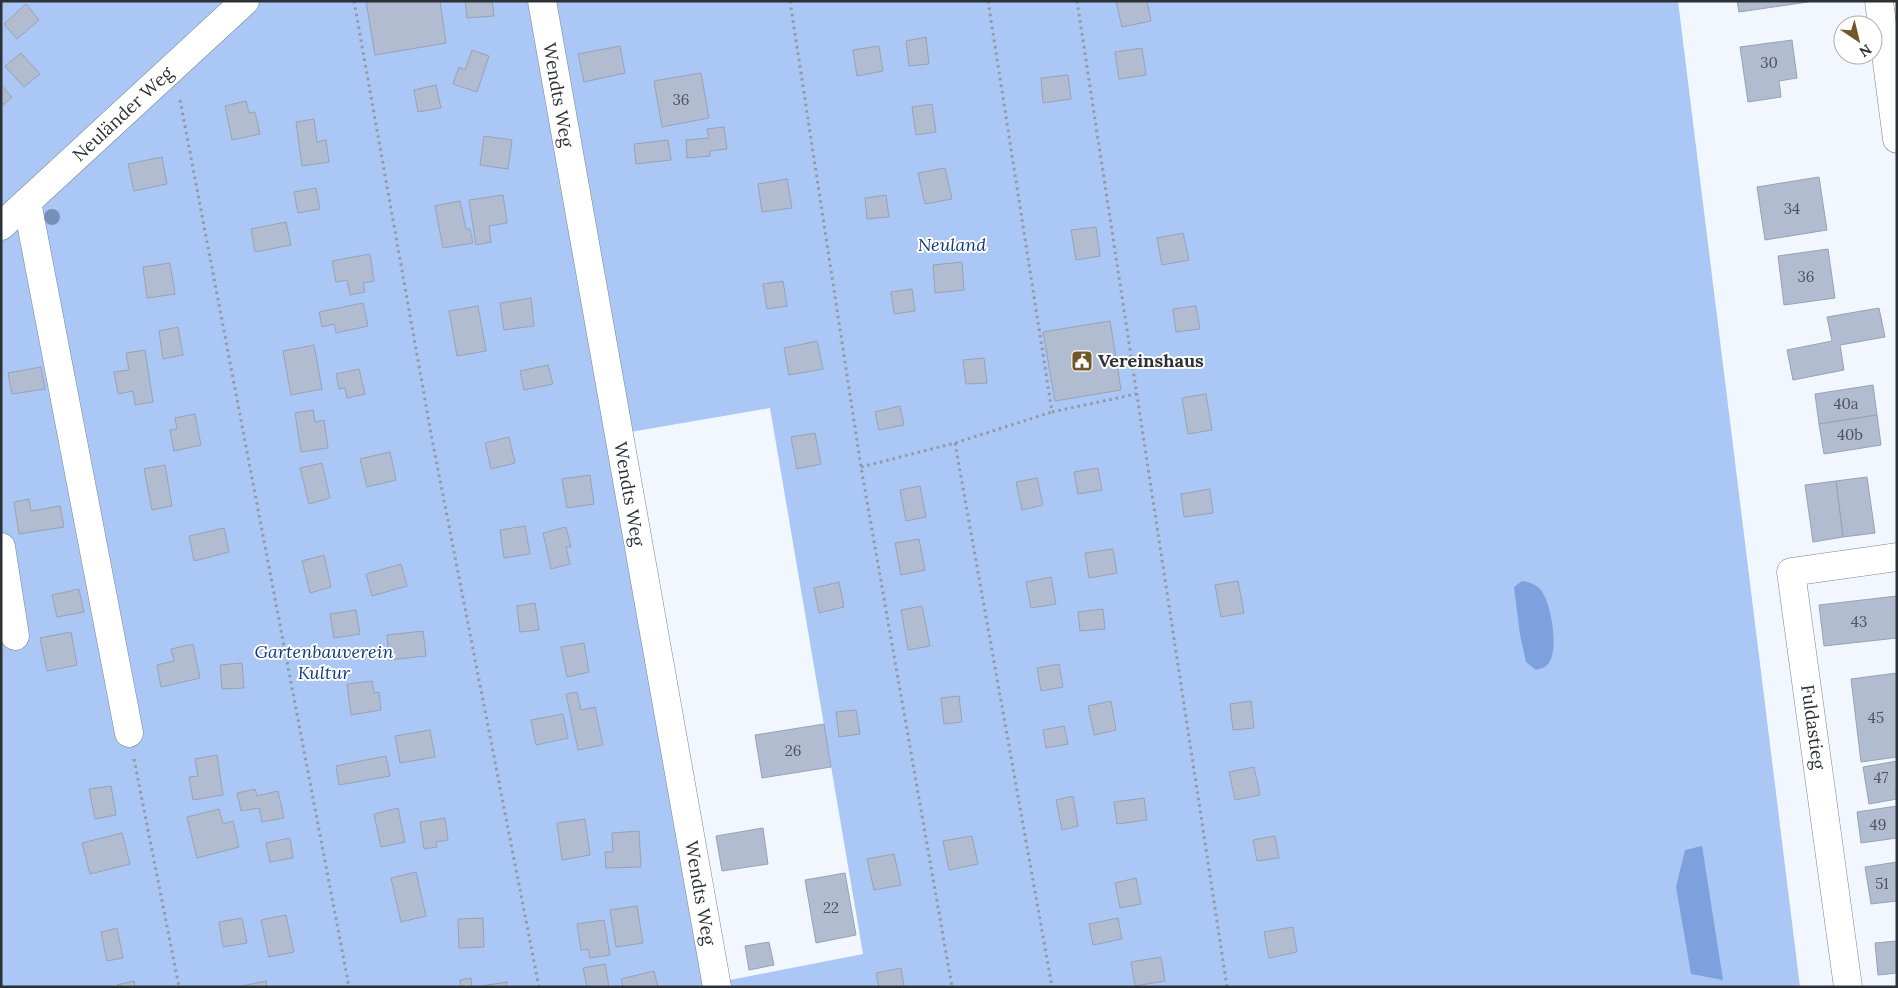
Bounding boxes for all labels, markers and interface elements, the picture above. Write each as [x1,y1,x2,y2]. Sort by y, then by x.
north arrow [1833,15,1883,65]
text: N [1856,40,1875,61]
street label: Wendts Weg [538,41,579,150]
house number: 30 [1760,53,1778,72]
street label: Neuländer Weg [68,60,178,166]
house number: 36 [672,90,690,109]
house number: 34 [1784,199,1800,218]
park label: Neuland [918,233,986,256]
house number: 36 [1797,267,1815,286]
public building icon: Vereinshaus [1070,349,1094,373]
place label: Vereinshaus [1098,349,1204,372]
house number: 40a [1833,394,1859,413]
house number: 40b [1837,425,1863,444]
street label: Wendts Weg [609,440,650,549]
house number: 43 [1851,612,1867,631]
park label: Gartenbauverein Kultur [254,640,394,684]
street label: Fuldastieg [1796,683,1831,772]
house number: 45 [1868,708,1884,727]
house number: 26 [785,741,801,760]
house number: 47 [1873,768,1889,787]
house number: 49 [1870,815,1886,834]
street label: Wendts Weg [680,839,721,948]
house number: 51 [1875,874,1889,893]
house number: 22 [823,898,839,917]

